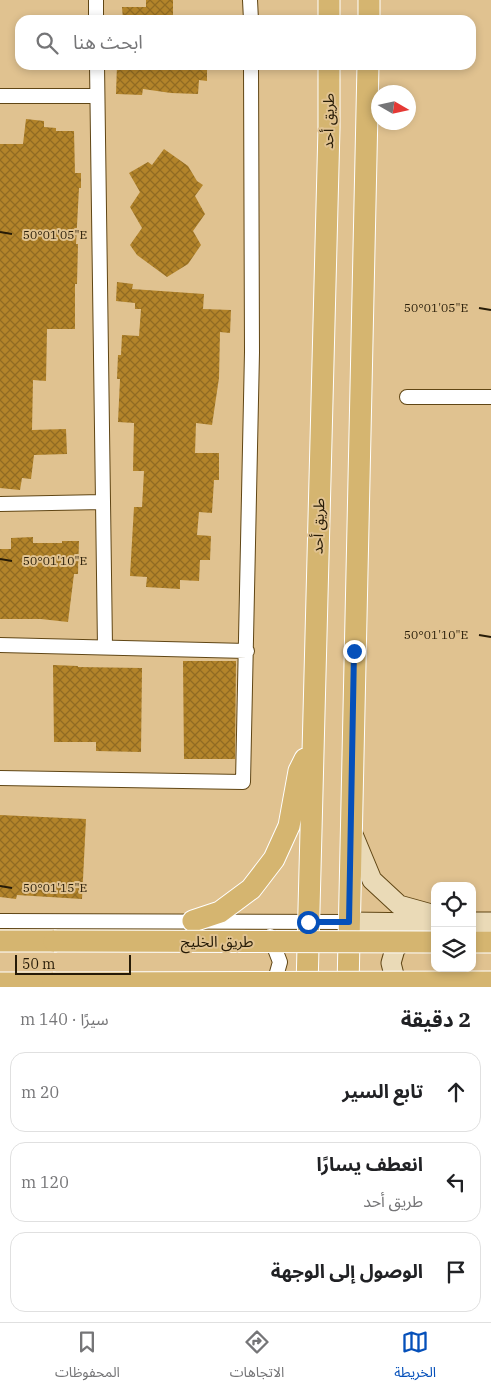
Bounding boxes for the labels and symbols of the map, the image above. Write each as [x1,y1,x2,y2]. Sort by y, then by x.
north arrow [371,85,416,130]
street label: طريق أحد [318,93,339,149]
text: 50°01'05"E [23,227,87,242]
text: 50°01'05"E [404,300,468,315]
street label: طريق أحد [308,498,329,554]
text: 50°01'10"E [23,553,87,568]
text: 50°01'10"E [404,627,468,642]
route end [343,640,366,663]
text: 50°01'15"E [23,880,87,895]
route start [297,911,320,934]
street label: طريق الخليج [181,932,253,954]
scale bar [15,952,131,975]

